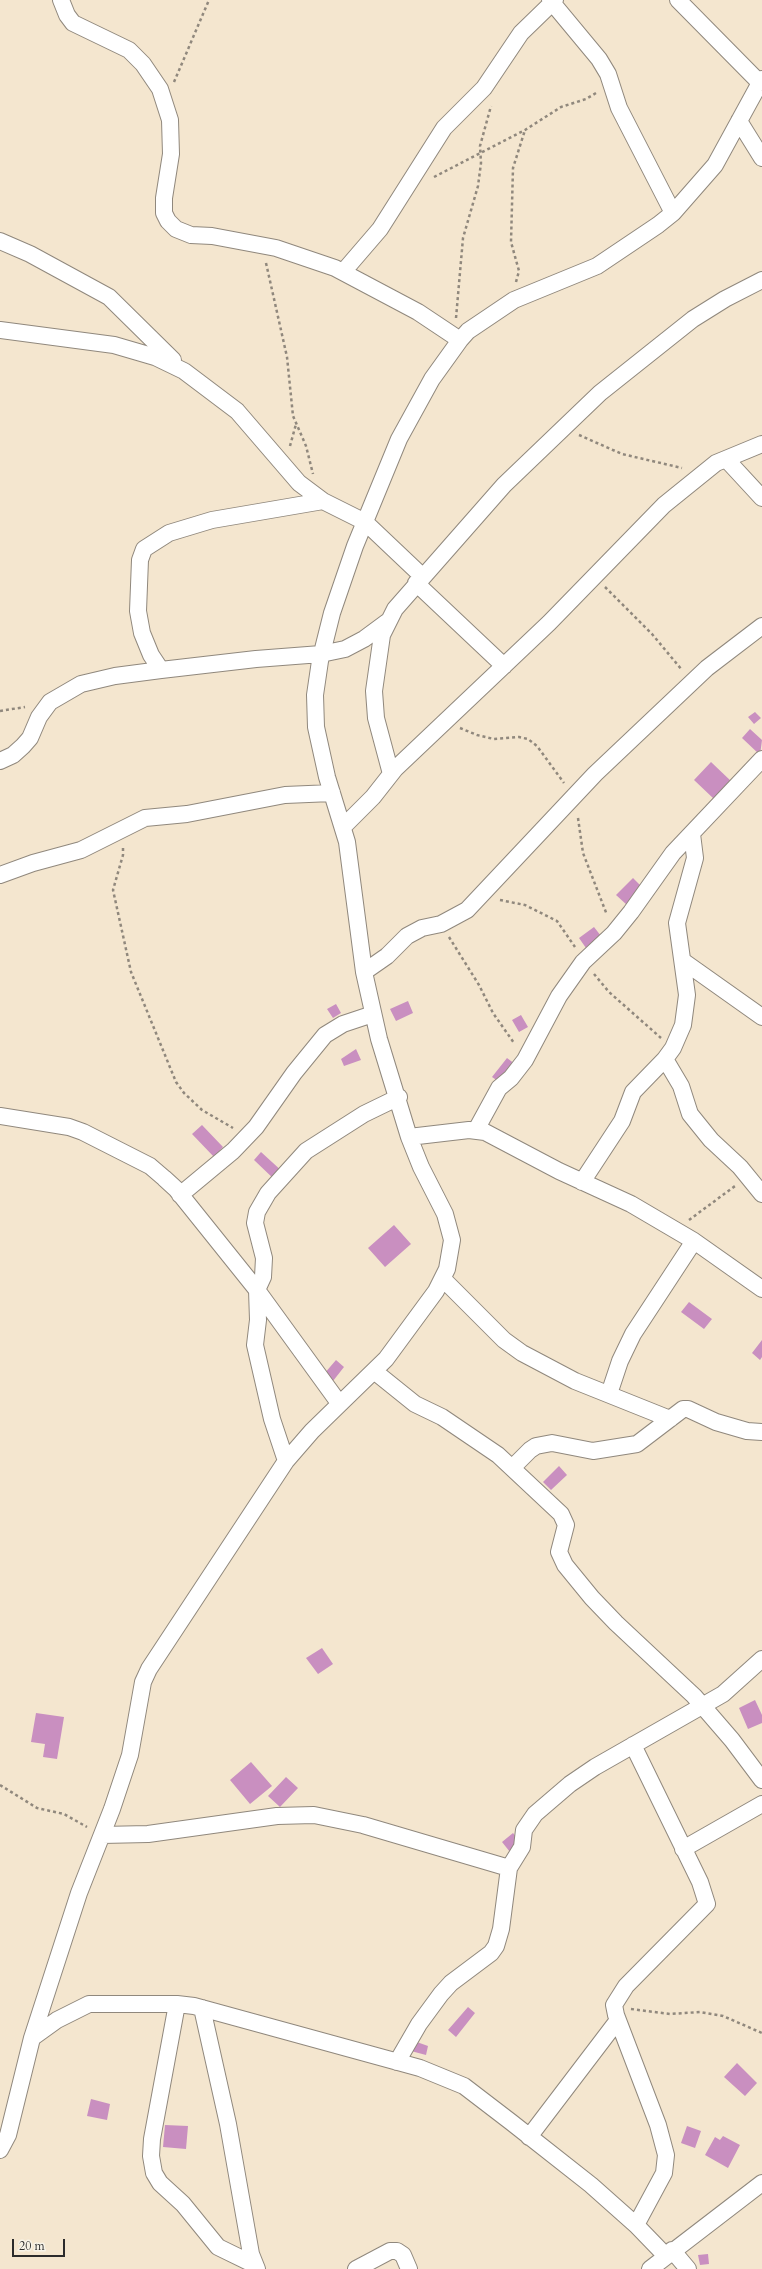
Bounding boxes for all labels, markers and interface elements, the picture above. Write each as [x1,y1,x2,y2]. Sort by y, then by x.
scale bar [14,2231,67,2257]
text: 20 m [19,2238,45,2254]

